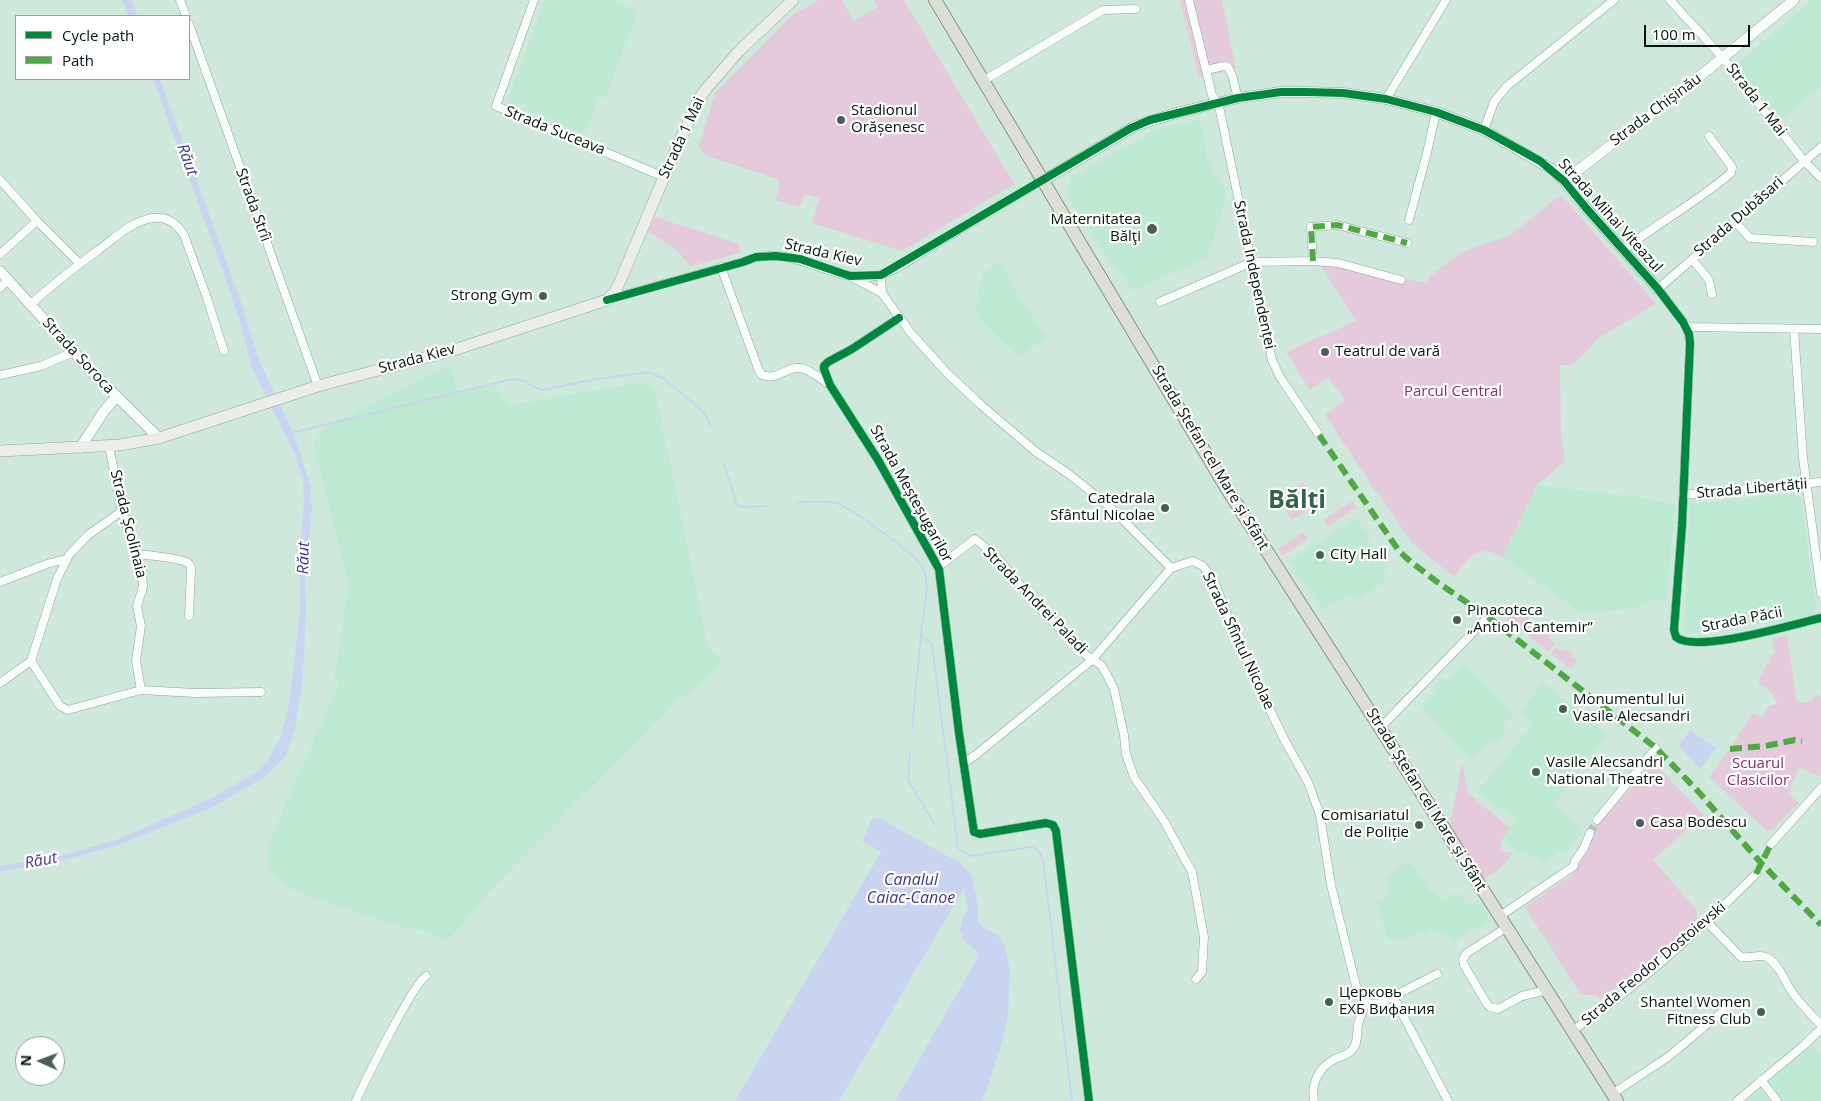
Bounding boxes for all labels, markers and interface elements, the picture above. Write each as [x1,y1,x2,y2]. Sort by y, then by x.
legend [15,15,190,80]
scale bar [1646,15,1752,47]
text: 100 m [1652,24,1696,44]
text: Cycle path [62,25,134,45]
text: Path [62,50,94,70]
street label: Strada 1 Mai [1722,60,1790,140]
street label: Strada Chișinău [1607,70,1705,150]
street label: Strada 1 Mai [655,95,709,181]
place label: Stadionul Orășenesc [851,102,925,137]
street label: Strada Suceava [502,103,608,159]
marker: Stadionul Orășenesc [835,114,847,126]
water label: Răut [172,141,202,179]
street label: Strada Mihai Viteazul [1554,155,1666,277]
street label: Strada Strîi [231,166,275,244]
street label: Strada Dubăsari [1691,173,1787,261]
street label: Strada Independenței [1229,199,1279,351]
place label: Maternitatea Bălţi [1051,211,1141,246]
marker: Maternitatea Bălţi [1145,222,1159,236]
street label: Strada Kiev [783,235,863,271]
place label: Strong Gym [451,287,533,305]
marker: Strong Gym [537,290,549,302]
street label: Strada Soroca [38,314,118,398]
street label: Strada Kiev [377,340,457,378]
place label: Teatrul de vară [1335,343,1440,361]
marker: Teatrul de vară [1319,346,1331,358]
street label: Strada Ștefan cel Mare și Sfânt [1148,362,1272,554]
park label: Parcul Central [1404,383,1502,401]
street label: Strada Meșteșugarilor [866,422,956,566]
street label: Strada Școlinaia [106,468,150,580]
street label: Strada Libertății [1696,475,1808,503]
district label: Bălți [1268,486,1326,516]
place label: Catedrala Sfântul Nicolae [1050,490,1155,525]
marker: Catedrala Sfântul Nicolae [1159,502,1171,514]
water label: Răut [294,541,314,575]
street label: Strada Andrei Paladi [979,544,1091,658]
place label: City Hall [1330,546,1387,564]
marker: City Hall [1314,549,1326,561]
street label: Strada Sfîntul Nicolae [1198,569,1278,713]
place label: Pinacoteca „Antioh Cantemir” [1467,602,1593,637]
street label: Strada Păcii [1700,603,1784,637]
marker: Pinacoteca „Antioh Cantemir” [1451,614,1463,626]
place label: Monumentul lui Vasile Alecsandri [1573,691,1690,726]
marker: Monumentul lui Vasile Alecsandri [1557,703,1569,715]
street label: Strada Ștefan cel Mare și Sfânt [1362,705,1490,895]
place label: Vasile Alecsandri National Theatre [1546,754,1663,789]
park label: Scuarul Clasicilor [1727,755,1789,790]
marker: Vasile Alecsandri National Theatre [1530,766,1542,778]
place label: Comisariatul de Poliție [1321,807,1409,842]
place label: Casa Bodescu [1650,814,1747,832]
marker: Casa Bodescu [1634,817,1646,829]
marker: Comisariatul de Poliție [1413,819,1425,831]
water label: Răut [23,848,59,874]
water label: Canalul Caiac-Canoe [867,870,955,908]
street label: Strada Fеodor Dostoievski [1578,898,1730,1030]
place label: Церковь ЕХБ Вифания [1339,984,1435,1019]
place label: Shantel Women Fitness Club [1640,994,1751,1029]
marker: Церковь ЕХБ Вифания [1323,996,1335,1008]
marker: Shantel Women Fitness Club [1755,1006,1767,1018]
north arrow [15,1036,65,1086]
text: N [16,1054,35,1067]

